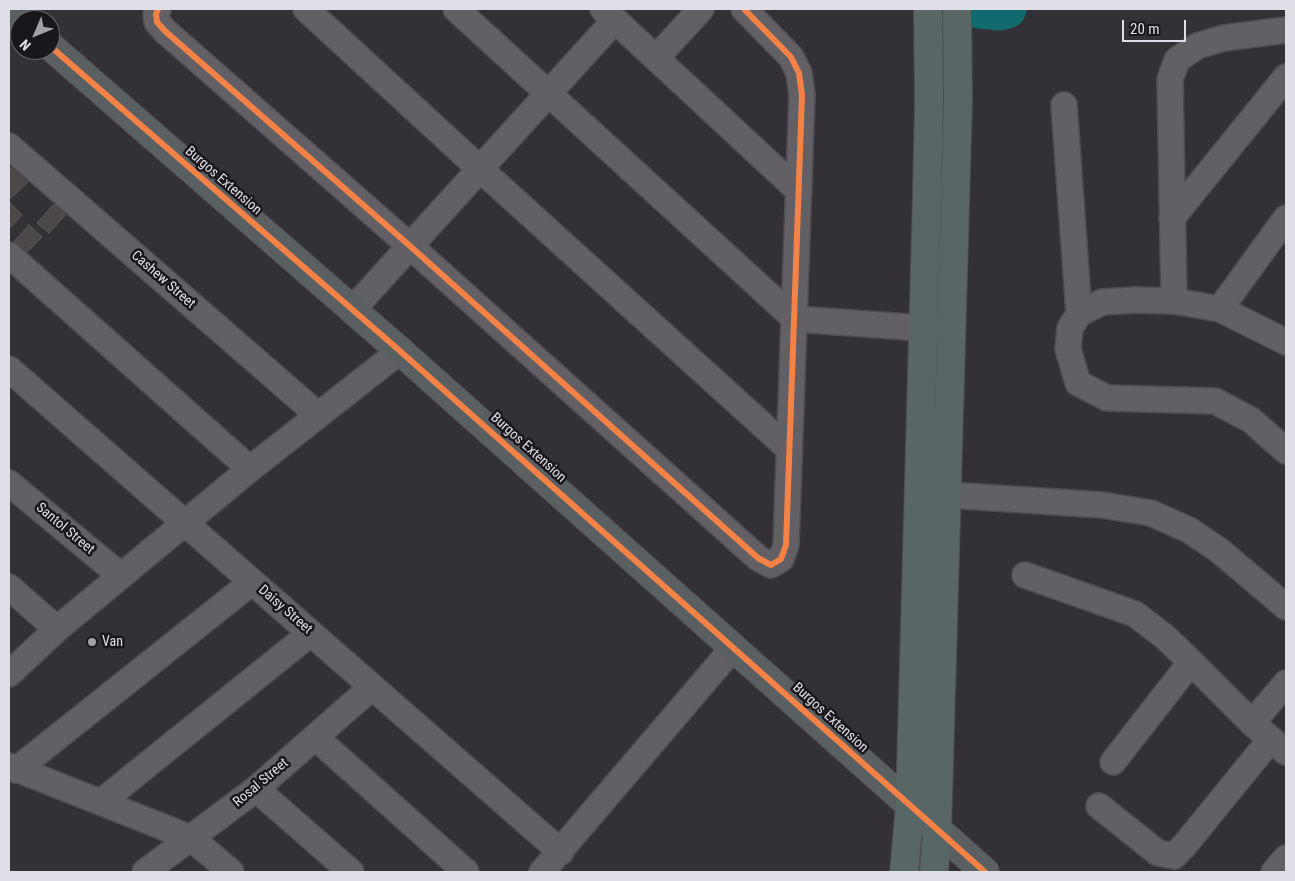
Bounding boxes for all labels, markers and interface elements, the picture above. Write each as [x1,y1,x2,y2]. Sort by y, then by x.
north arrow [10,10,60,60]
scale bar [1125,10,1189,42]
text: 20 m [1130,20,1160,38]
text: N [16,36,34,54]
street label: Burgos Extension [181,143,265,219]
street label: Cashew Street [128,248,198,312]
street label: Burgos Extension [487,410,569,486]
street label: Santol Street [32,500,98,558]
street label: Daisy Street [255,582,315,638]
place label: Van [102,634,123,650]
marker: Van [86,636,98,648]
street label: Burgos Extension [789,680,871,756]
street label: Rosal Street [230,755,292,811]

